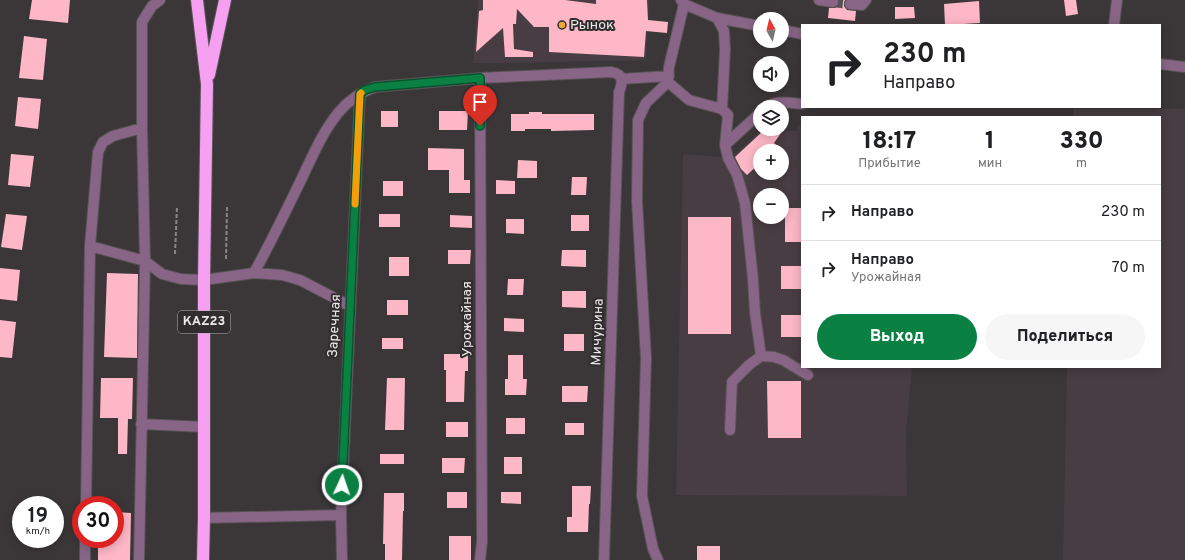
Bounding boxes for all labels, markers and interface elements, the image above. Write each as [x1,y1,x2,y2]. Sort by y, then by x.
north arrow [753,12,789,48]
map controls [753,12,789,224]
place label: Рынок [570,17,614,34]
marker: Рынок [557,20,567,30]
text: 230 m [883,37,966,73]
icon: right [817,40,869,92]
button: sound [753,56,789,92]
text: Направо [883,72,955,95]
pin [463,85,497,126]
icon: arrive [469,91,491,113]
button: layers [753,100,789,136]
text: 18:17 [863,127,916,157]
text: 1 [985,127,995,157]
text: 330 [1059,127,1104,157]
button: + [753,144,789,180]
text: Прибытие [858,156,921,172]
text: мин [978,156,1002,172]
text: m [1076,156,1087,172]
button: − [753,188,789,224]
icon: right [817,202,839,224]
text: Направо [851,203,914,222]
text: 230 m [1101,203,1145,222]
text: Направо [851,251,914,270]
icon: right [817,258,839,280]
text: 70 m [1112,259,1145,278]
text: Урожайная [851,270,921,286]
street label: Урожайная [459,281,476,357]
street label: Заречная [325,294,345,358]
street label: Мичурина [588,298,608,366]
road number: KAZ23 [178,311,230,333]
button: Выход [817,314,977,360]
button: Поделиться [985,314,1145,360]
position arrow [321,464,363,506]
speed limit sign: 30 [72,496,124,548]
text: 19 [28,504,48,530]
text: km/h [26,525,50,538]

